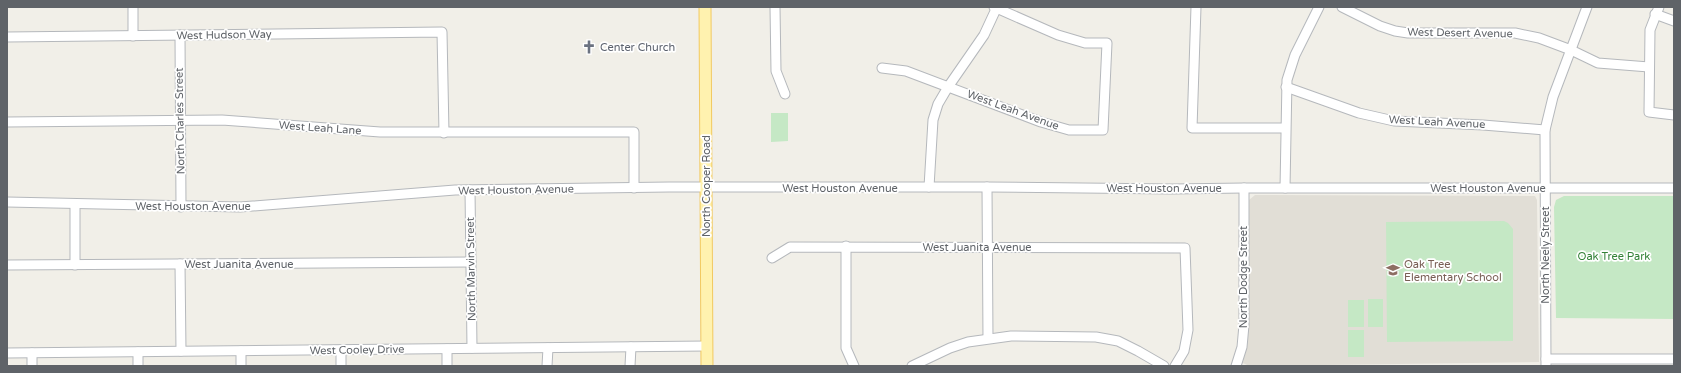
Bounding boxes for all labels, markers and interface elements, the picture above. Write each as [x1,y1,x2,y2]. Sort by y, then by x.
street label: West Desert Avenue [1407,26,1513,40]
street label: West Hudson Way [176,28,272,42]
church icon: Center Church [581,39,597,55]
place label: Center Church [600,41,675,54]
street label: North Charles Street [173,68,187,174]
street label: West Leah Avenue [965,87,1061,133]
street label: West Leah Avenue [1388,113,1486,131]
street label: West Leah Lane [278,119,362,137]
street label: North Cooper Road [700,135,713,237]
street label: West Houston Avenue [458,182,574,198]
street label: West Houston Avenue [782,182,898,195]
street label: West Houston Avenue [1106,182,1222,195]
street label: West Houston Avenue [1430,182,1546,195]
street label: West Houston Avenue [135,200,251,213]
street label: North Neely Street [1539,206,1552,304]
street label: North Marvin Street [464,217,478,321]
street label: North Dodge Street [1237,226,1250,328]
street label: West Juanita Avenue [922,241,1032,254]
park label: Oak Tree Park [1578,250,1650,263]
street label: West Juanita Avenue [184,258,294,271]
place label: Oak Tree Elementary School [1404,258,1502,284]
school or university icon: Oak Tree Elementary School [1385,262,1401,278]
street label: West Cooley Drive [310,343,404,357]

